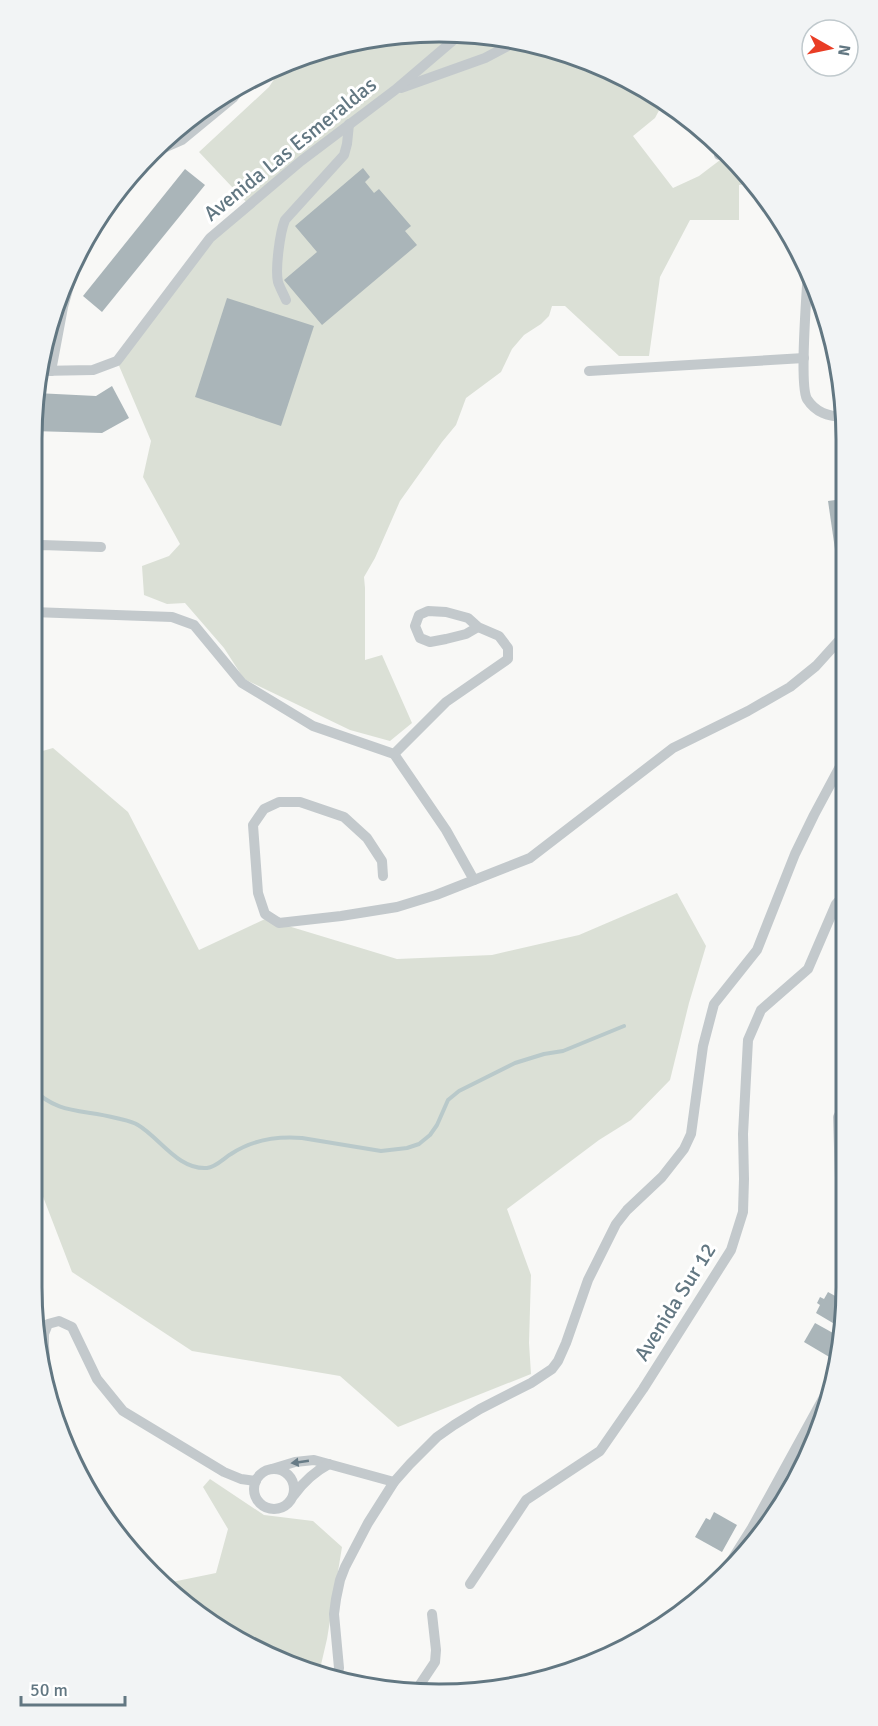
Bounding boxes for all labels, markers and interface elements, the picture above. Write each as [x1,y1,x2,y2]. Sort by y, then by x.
north arrow [800,18,860,78]
text: N [833,43,855,57]
street label: Avenida Las Esmeraldas [198,71,382,227]
street label: Avenida Sur 12 [628,1238,722,1366]
one-way arrow [291,1457,310,1466]
scale bar [21,1669,124,1707]
text: 50 m [30,1679,68,1701]

